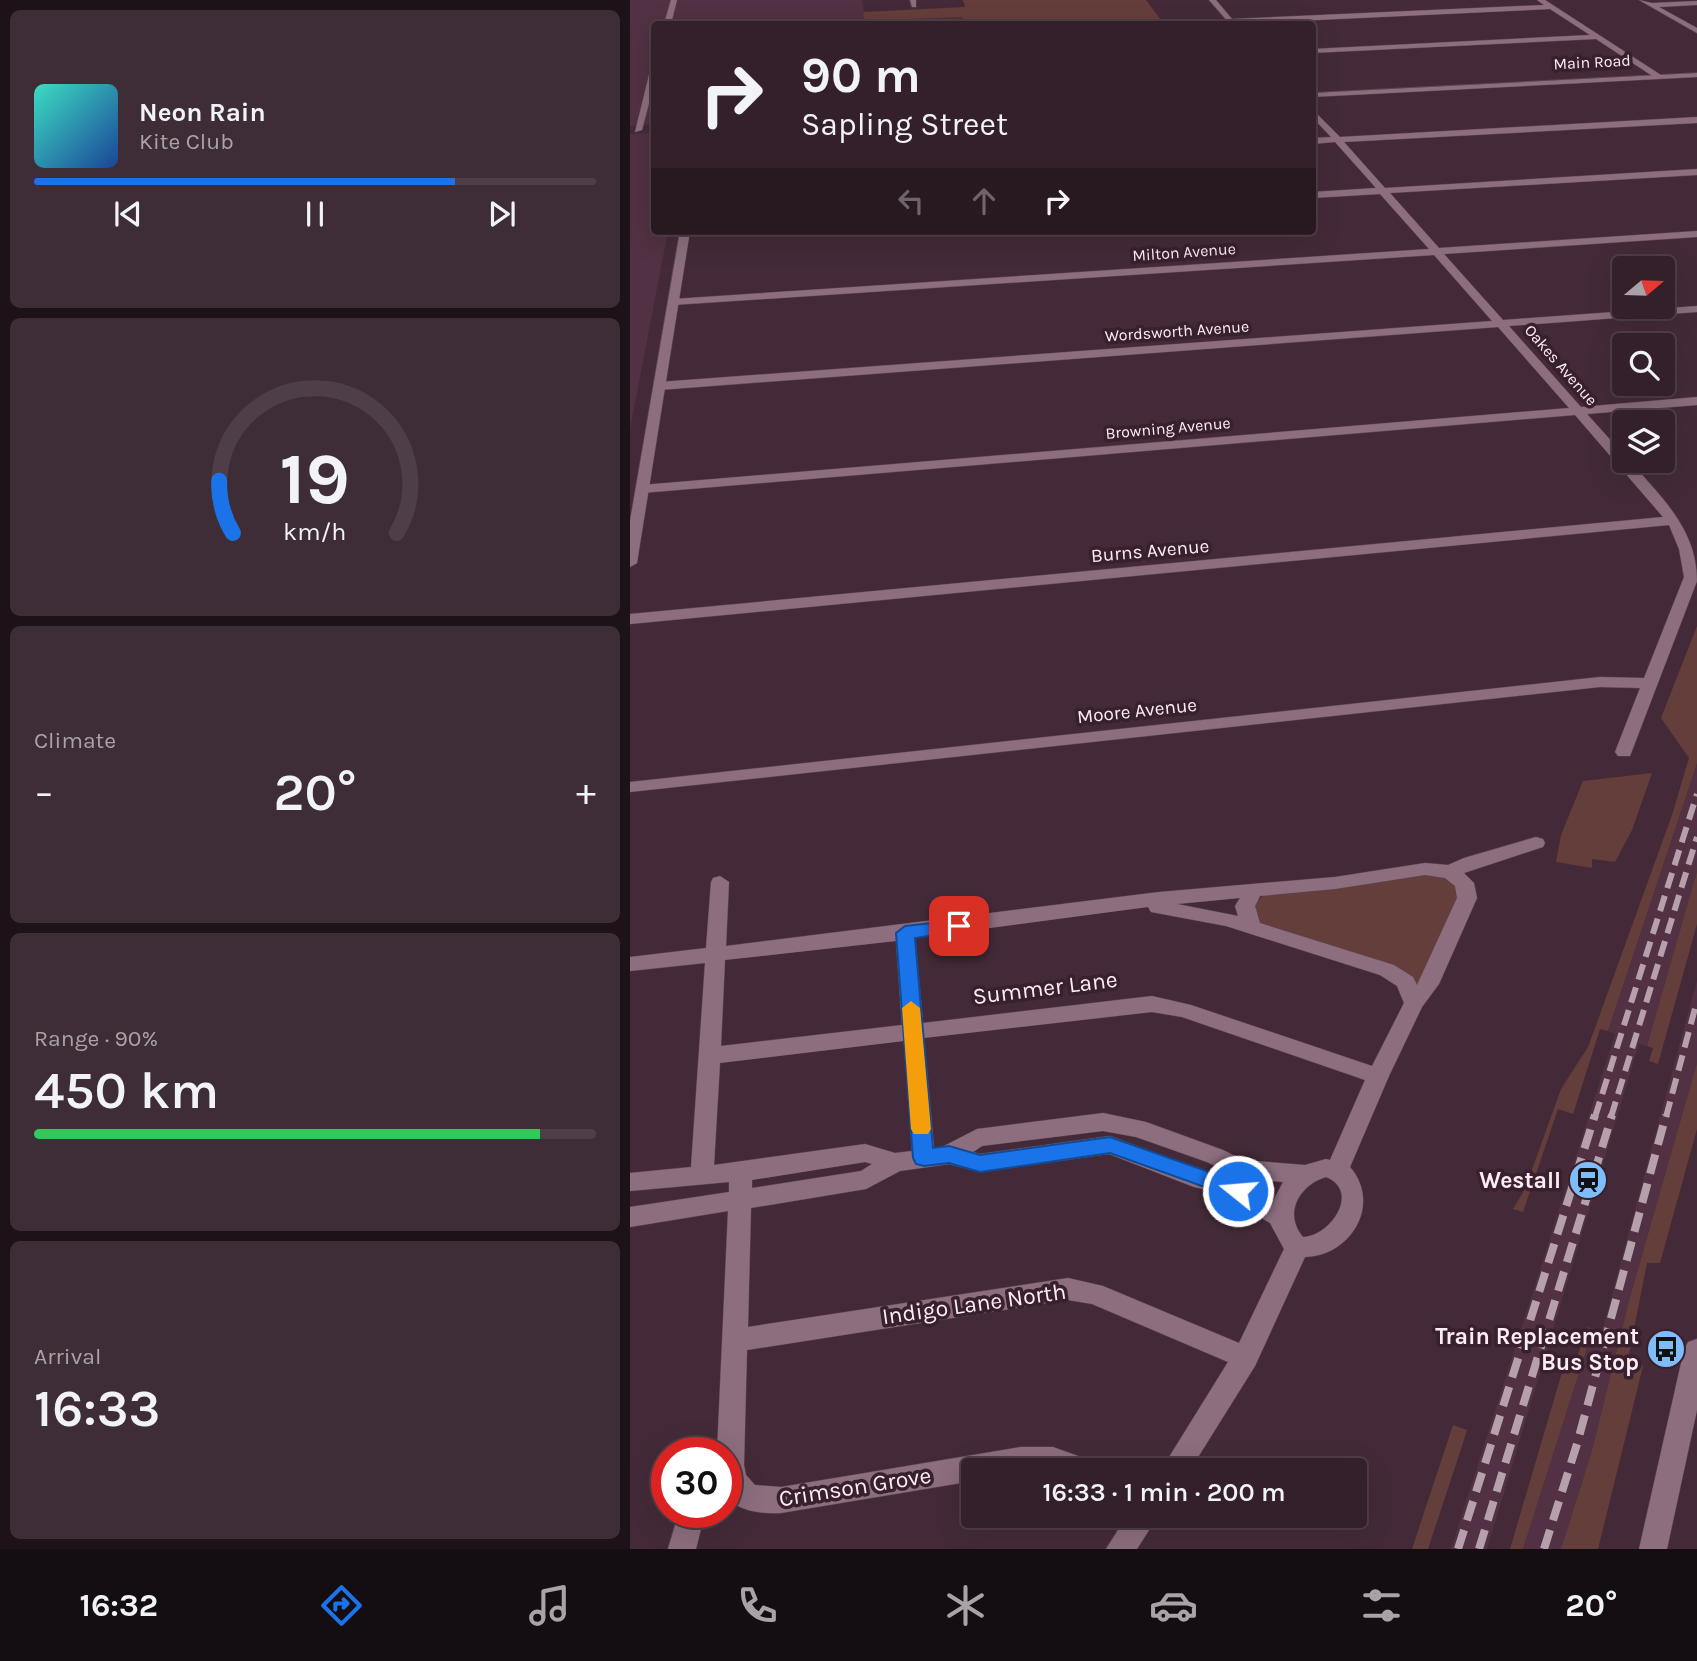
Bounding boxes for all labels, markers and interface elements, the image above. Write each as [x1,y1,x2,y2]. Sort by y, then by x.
text: 90 m [801,47,921,104]
icon: right [686,49,777,140]
street label: Main Road [1553,50,1631,74]
text: Neon Rain [139,97,266,128]
text: Sapling Street [801,106,1008,143]
text: Kite Club [139,128,234,155]
icon: left [892,182,930,220]
icon: ahead [965,182,1003,220]
icon: right [1038,182,1076,220]
icon: previous [109,195,147,233]
icon: pause [296,195,334,233]
icon: next [483,195,521,233]
street label: Milton Avenue [1132,239,1236,265]
north arrow [1612,256,1675,318]
map controls [1612,256,1675,473]
street label: Wordsworth Avenue [1104,316,1250,346]
street label: Oakes Avenue [1521,321,1601,409]
button: search [1612,333,1675,396]
button: layers [1612,410,1675,473]
street label: Browning Avenue [1105,413,1231,443]
text: 19 [280,436,350,521]
text: km/h [283,516,347,545]
street label: Burns Avenue [1090,535,1210,567]
street label: Moore Avenue [1076,694,1198,728]
text: Climate [34,727,116,754]
text: 20° [274,762,356,823]
text: − [34,770,54,815]
text: + [576,770,596,815]
pin [929,896,989,956]
icon: arrive [940,907,978,945]
street label: Summer Lane [971,966,1119,1010]
text: Range · 90% [34,1025,158,1052]
text: 450 km [34,1060,219,1121]
position arrow [1201,1154,1275,1228]
station icon: Westall [1567,1159,1609,1201]
place label: Westall [1479,1167,1561,1194]
street label: Indigo Lane North [880,1278,1068,1330]
place label: Train Replacement Bus Stop [1435,1323,1639,1376]
bus stop icon: Train Replacement Bus Stop [1645,1328,1687,1370]
text: Arrival [34,1343,101,1370]
text: 16:33 [34,1378,161,1439]
speed limit sign: 30 [651,1437,742,1528]
street label: Crimson Grove [777,1462,933,1512]
text: 16:33 · 1 min · 200 m [1042,1477,1286,1508]
icon: directions [317,1581,366,1630]
icon: music [525,1581,574,1630]
icon: phone [733,1581,782,1630]
icon: climate [941,1581,990,1630]
icon: car [1149,1581,1198,1630]
icon: filters [1357,1581,1406,1630]
text: 16:32 [80,1587,158,1624]
text: 20° [1565,1587,1617,1624]

